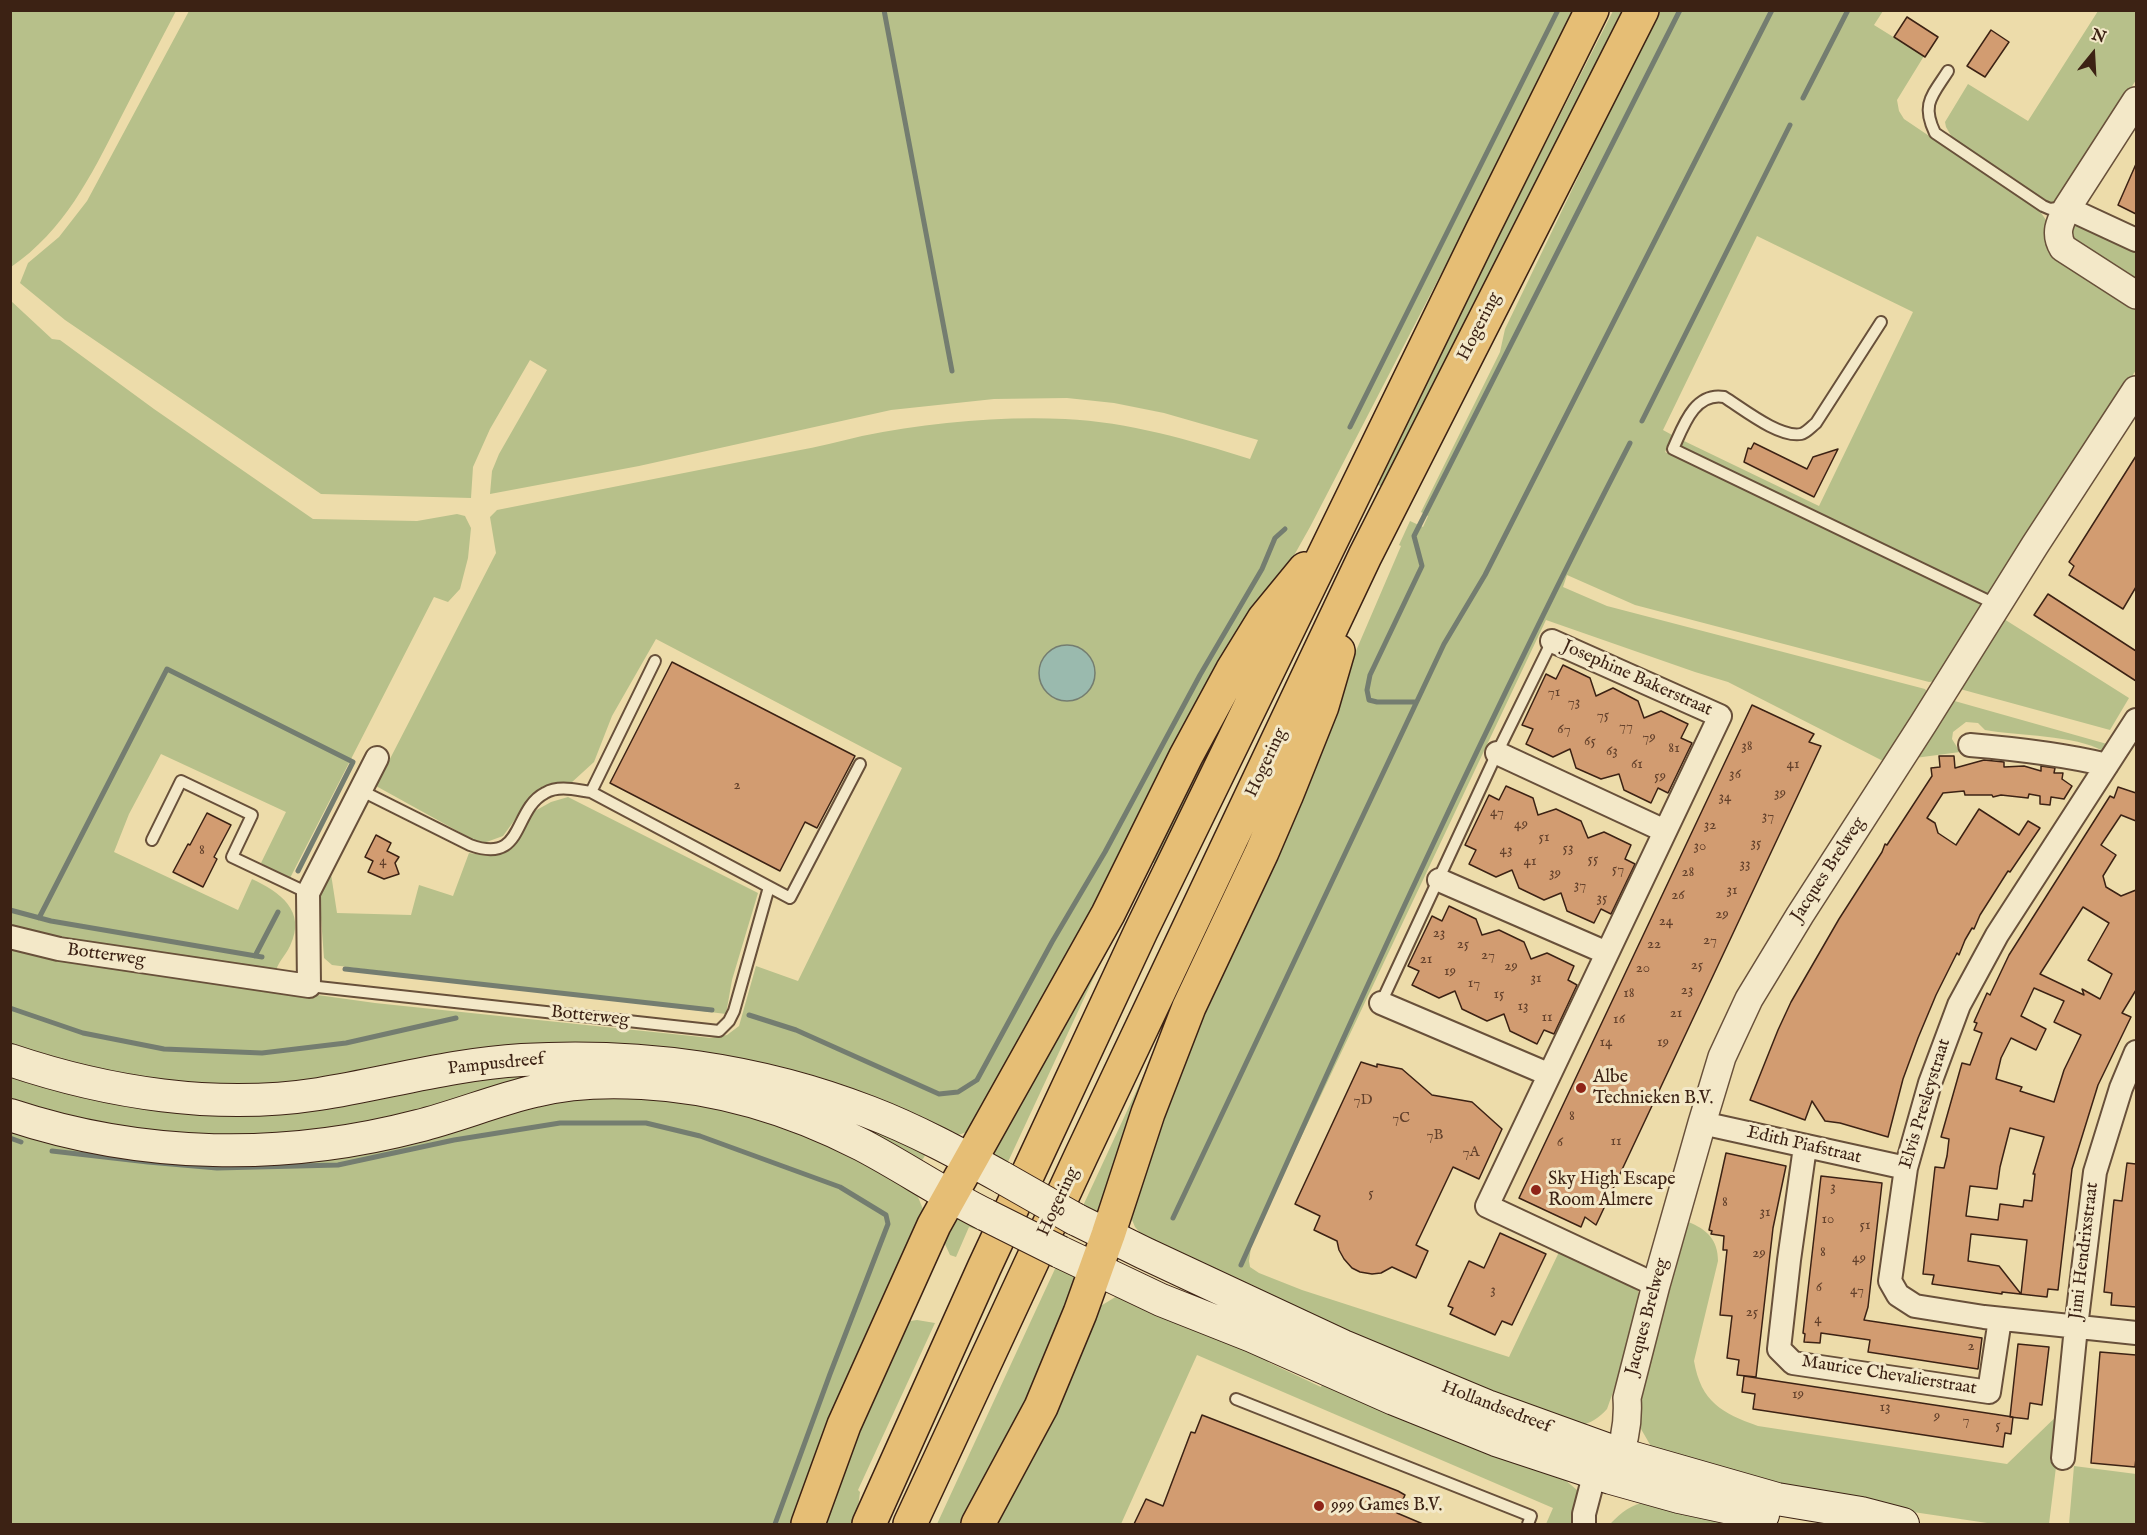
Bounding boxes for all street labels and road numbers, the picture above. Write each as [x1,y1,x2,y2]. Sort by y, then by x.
street label: Hogering [1454,289,1506,365]
street label: Josephine Bakerstraat [1559,636,1715,722]
street label: Hogering [1242,725,1292,801]
street label: Jacques Brelweg [1787,814,1871,926]
street label: Botterweg [66,940,146,972]
street label: Botterweg [550,1002,630,1032]
street label: Elvis Presleystraat [1896,1036,1956,1172]
street label: Pampusdreef [447,1049,545,1081]
street label: Edith Piafstraat [1745,1122,1863,1170]
street label: Hogering [1034,1164,1084,1240]
street label: Jimi Hendrixstraat [2066,1181,2104,1321]
street label: Jacques Brelweg [1622,1256,1674,1378]
street label: Maurice Chevalierstraat [1800,1351,1978,1401]
street label: Hollandsedreef [1438,1377,1554,1439]

